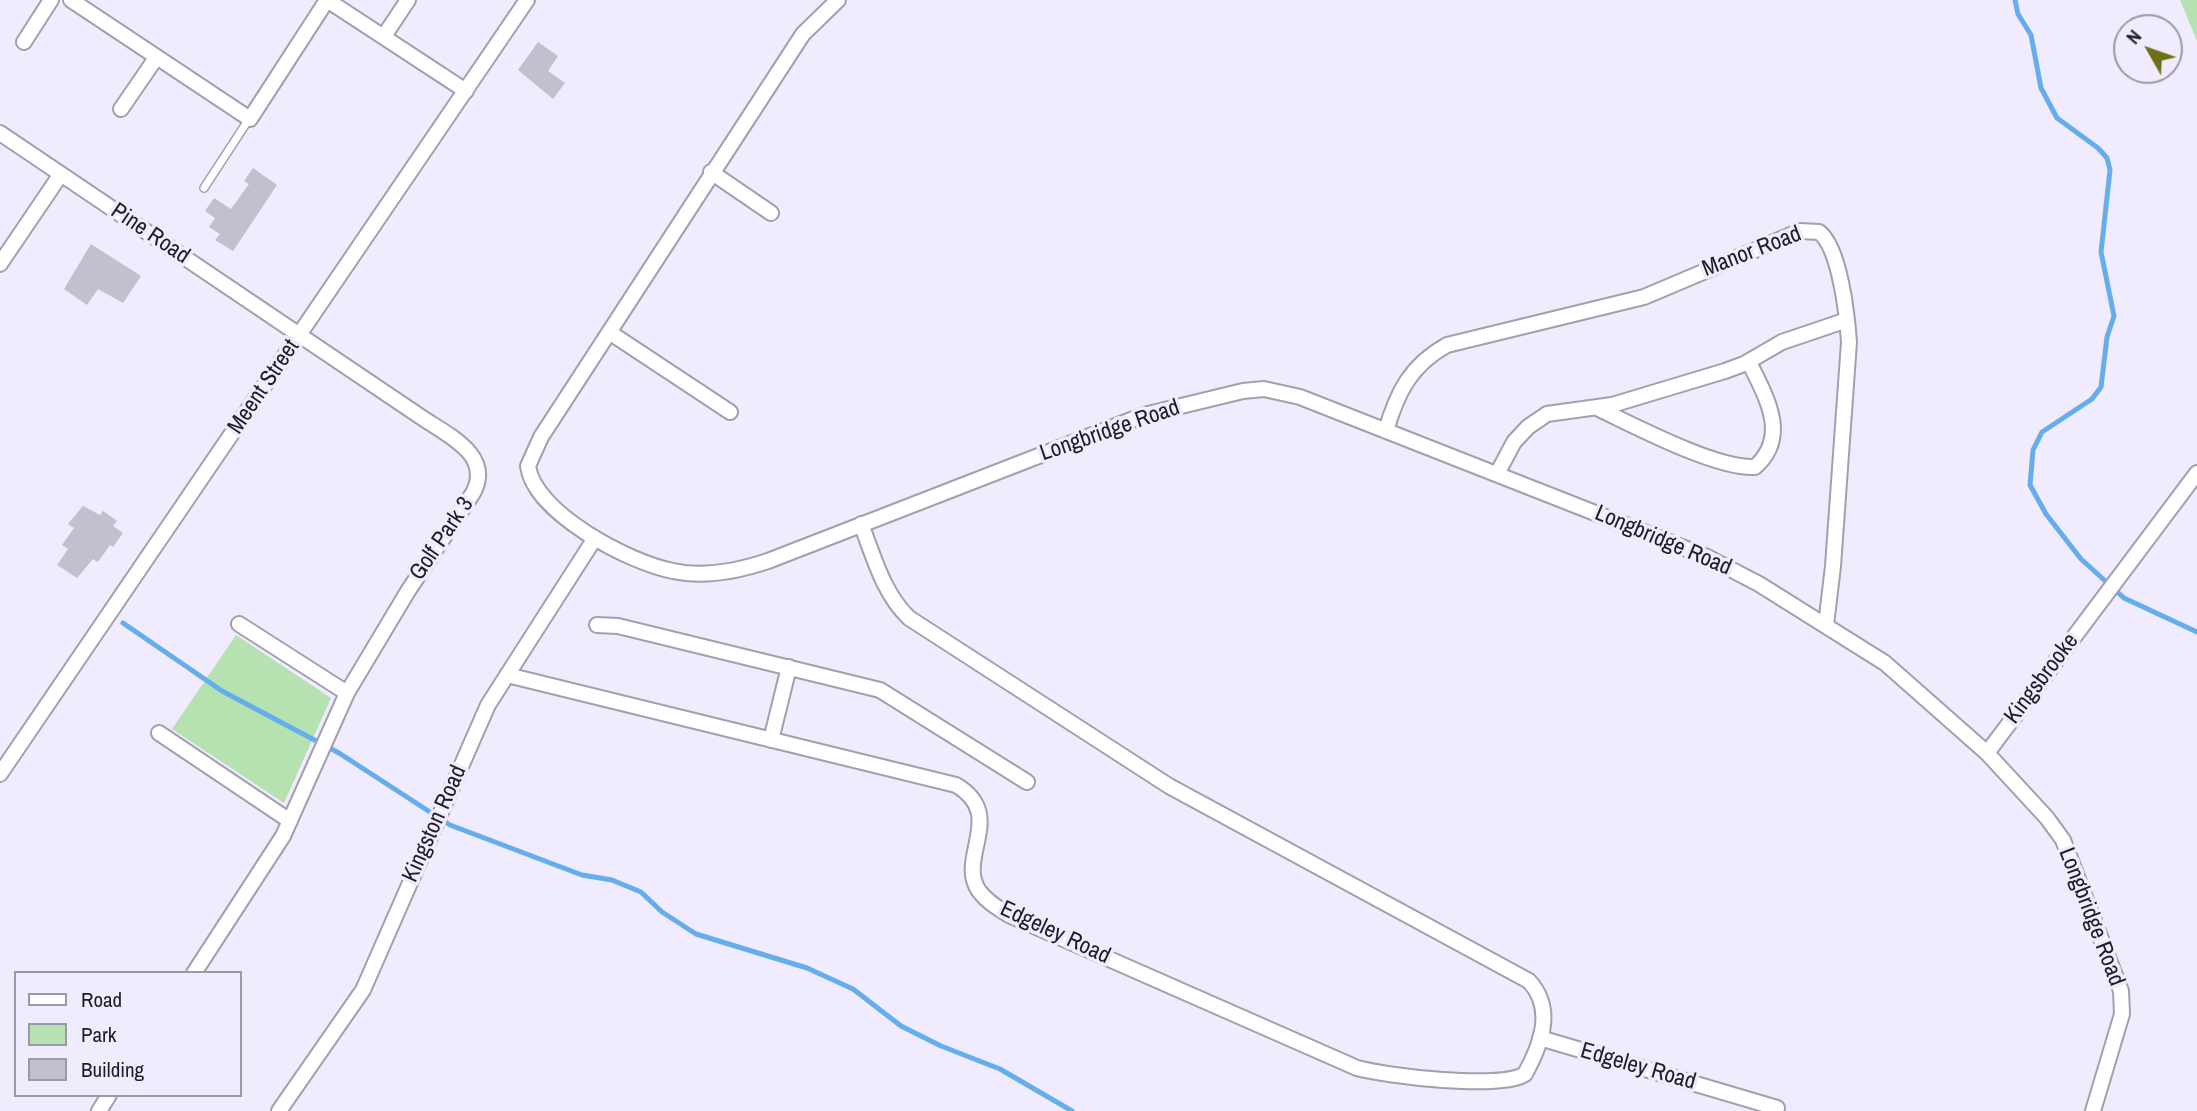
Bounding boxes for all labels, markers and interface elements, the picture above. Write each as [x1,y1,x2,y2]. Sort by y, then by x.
north arrow [2113,14,2183,84]
text: N [2120,24,2147,49]
street label: Pine Road [105,198,195,270]
street label: Manor Road [1699,221,1805,283]
street label: Meent Street [222,335,306,439]
street label: Longbridge Road [1037,394,1183,468]
street label: Golf Park 3 [404,492,480,586]
street label: Longbridge Road [1591,500,1735,582]
street label: Kingsbrooke [1999,628,2085,730]
street label: Kingston Road [397,761,473,887]
street label: Longbridge Road [2052,844,2130,990]
street label: Edgeley Road [995,895,1115,971]
legend [14,971,242,1097]
text: Road [81,985,122,1014]
text: Park [81,1020,116,1049]
street label: Edgeley Road [1577,1037,1699,1097]
text: Building [81,1055,144,1084]

